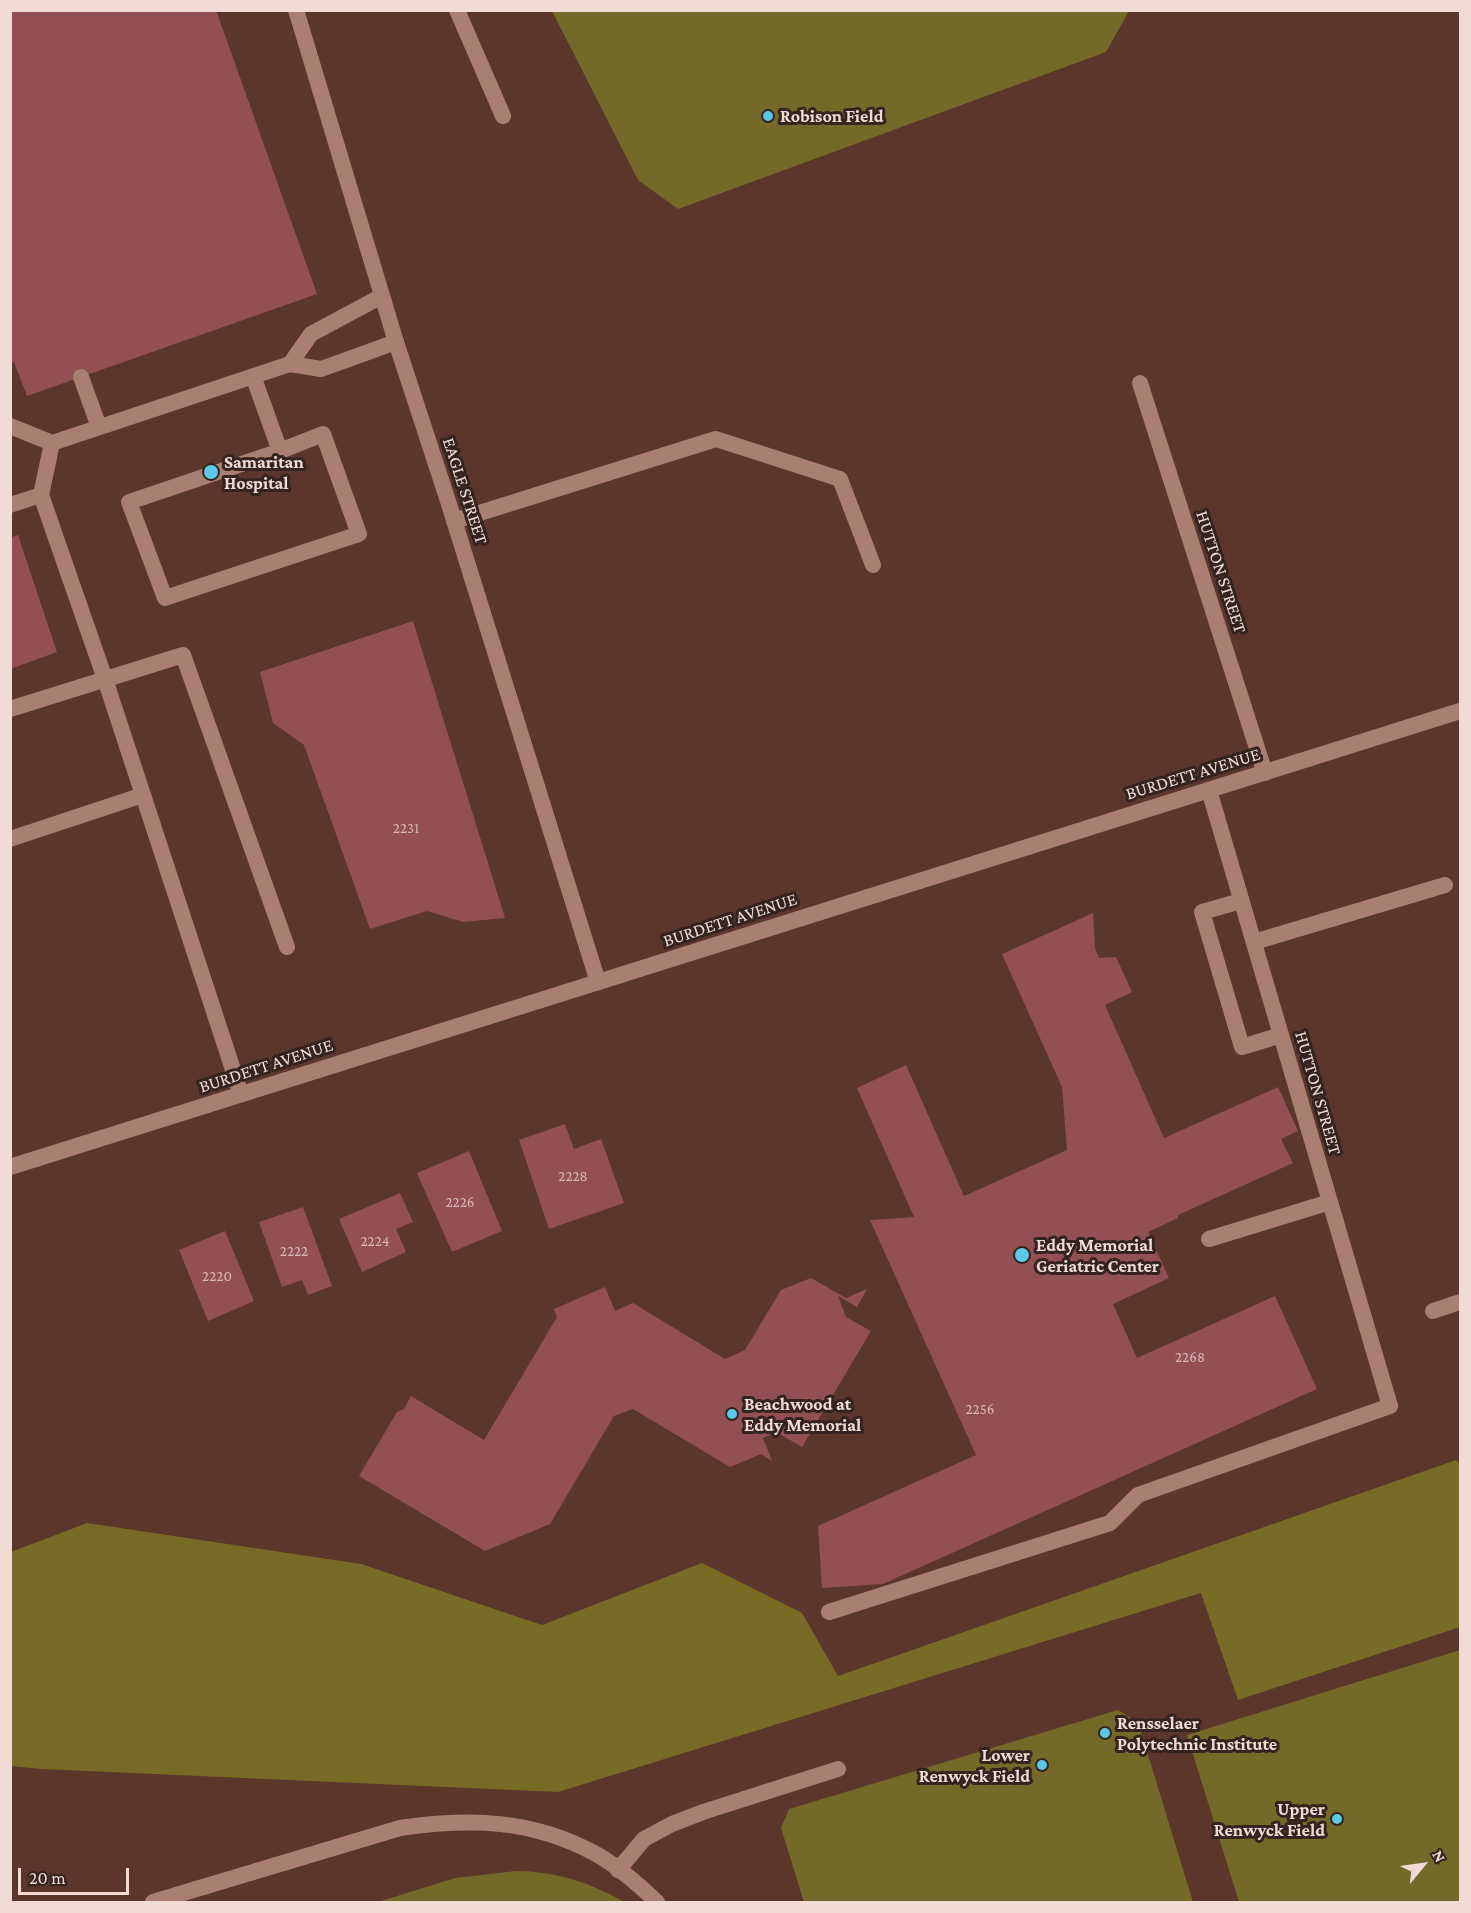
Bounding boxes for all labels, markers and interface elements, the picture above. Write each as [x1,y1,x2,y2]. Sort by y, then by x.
place label: Robison Field [780,105,883,127]
marker: Robison Field [761,109,775,123]
street label: EAGLE STREET [438,435,492,547]
place label: Samaritan Hospital [224,451,304,494]
marker: Samaritan Hospital [202,463,220,481]
street label: HUTTON STREET [1191,508,1251,636]
street label: BURDETT AVENUE [1123,743,1263,805]
house number: 2231 [393,819,419,837]
street label: BURDETT AVENUE [660,888,800,952]
street label: HUTTON STREET [1290,1029,1346,1157]
street label: BURDETT AVENUE [196,1034,336,1098]
house number: 2228 [558,1167,588,1185]
house number: 2226 [446,1193,474,1211]
house number: 2224 [361,1232,389,1250]
place label: Eddy Memorial Geriatric Center [1036,1234,1159,1276]
house number: 2222 [280,1242,308,1260]
marker: Eddy Memorial Geriatric Center [1013,1246,1031,1264]
house number: 2220 [202,1267,232,1285]
house number: 2268 [1175,1348,1205,1366]
place label: Beachwood at Eddy Memorial [744,1393,861,1436]
house number: 2256 [966,1400,994,1418]
marker: Beachwood at Eddy Memorial [725,1407,739,1421]
place label: Rensselaer Polytechnic Institute [1117,1712,1277,1754]
marker: Rensselaer Polytechnic Institute [1098,1726,1112,1740]
place label: Lower Renwyck Field [919,1744,1030,1786]
marker: Lower Renwyck Field [1035,1758,1049,1772]
place label: Upper Renwyck Field [1214,1798,1325,1840]
marker: Upper Renwyck Field [1330,1812,1344,1826]
north arrow [1393,1835,1453,1895]
text: N [1429,1847,1449,1865]
scale bar [21,1856,132,1894]
text: 20 m [29,1868,66,1888]

